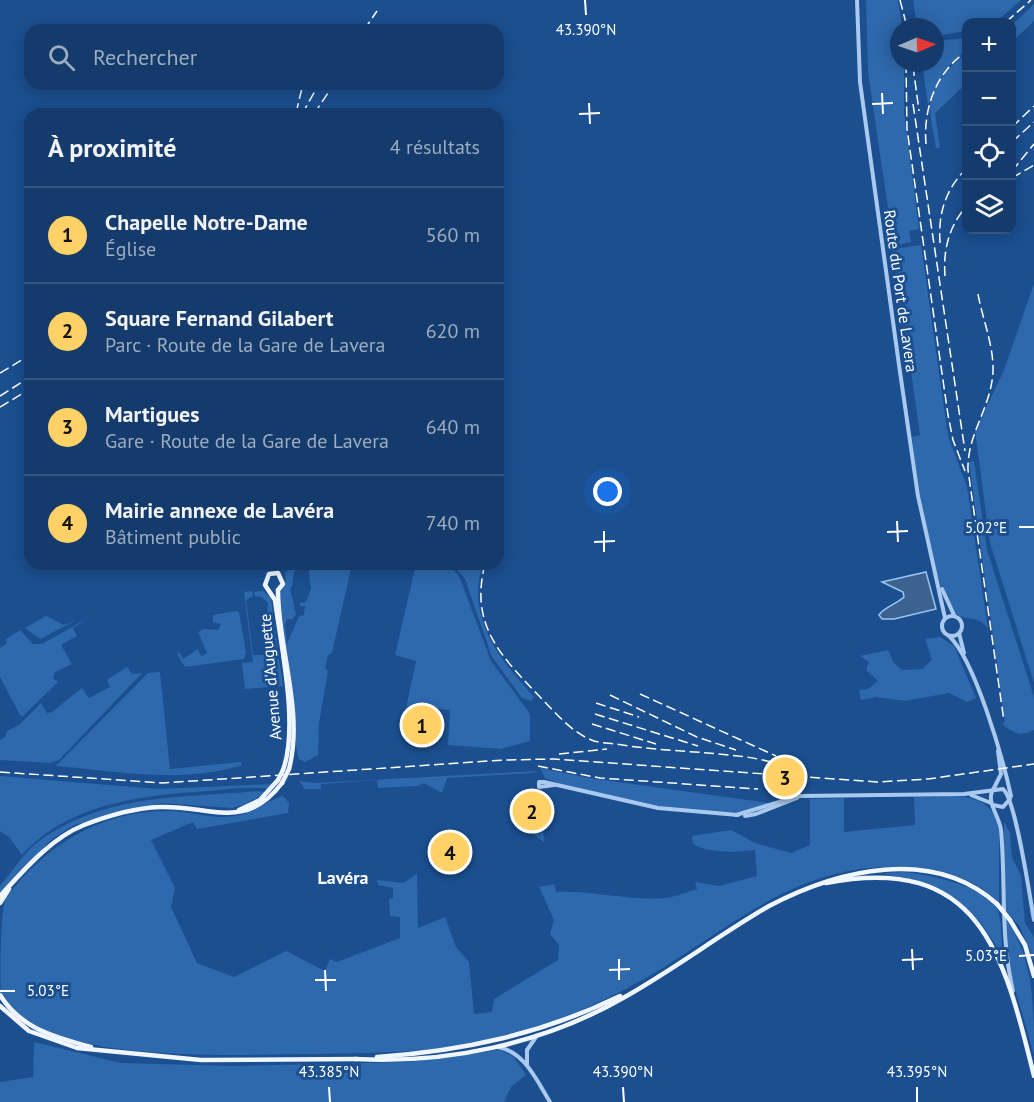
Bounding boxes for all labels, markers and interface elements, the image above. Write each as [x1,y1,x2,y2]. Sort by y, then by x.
north arrow [890,18,944,72]
map controls [962,18,1016,234]
button: + [962,18,1016,72]
text: 43.390°N [556,20,616,39]
search box [24,24,504,90]
icon: search [45,41,78,74]
text: Rechercher [93,43,197,71]
button: − [962,72,1016,126]
button: locate [962,126,1016,180]
text: À proximité [48,131,176,164]
text: 4 résultats [390,134,480,160]
button: layers [962,180,1016,234]
text: Chapelle Notre-Dame [105,208,308,236]
street label: Route du Port de Lavera [880,209,922,373]
text: 1 [62,222,73,248]
text: 560 m [426,222,480,248]
text: Église [105,236,156,262]
text: Square Fernand Gilabert [105,304,334,332]
text: 2 [62,318,73,344]
text: 620 m [426,318,480,344]
text: Parc · Route de la Gare de Lavera [105,332,386,358]
text: Martigues [105,400,200,428]
text: 3 [62,414,73,440]
text: 640 m [426,414,480,440]
text: Gare · Route de la Gare de Lavera [105,428,389,454]
your location [593,477,622,506]
text: Mairie annexe de Lavéra [105,496,334,524]
text: 4 [62,510,73,536]
text: 740 m [426,510,480,536]
text: 5.02°E [965,518,1007,537]
text: Bâtiment public [105,524,241,550]
street label: Avenue d'Auguette [255,613,285,741]
pin: 1 [402,702,442,748]
pin: 3 [766,754,804,800]
pin: 2 [512,788,552,834]
pin: 4 [430,830,470,874]
district label: Lavéra [317,866,369,889]
text: 5.03°E [965,946,1007,965]
text: 5.03°E [27,981,69,1000]
text: 43.385°N [299,1062,359,1081]
text: 43.390°N [593,1062,653,1081]
text: 43.395°N [887,1062,947,1081]

